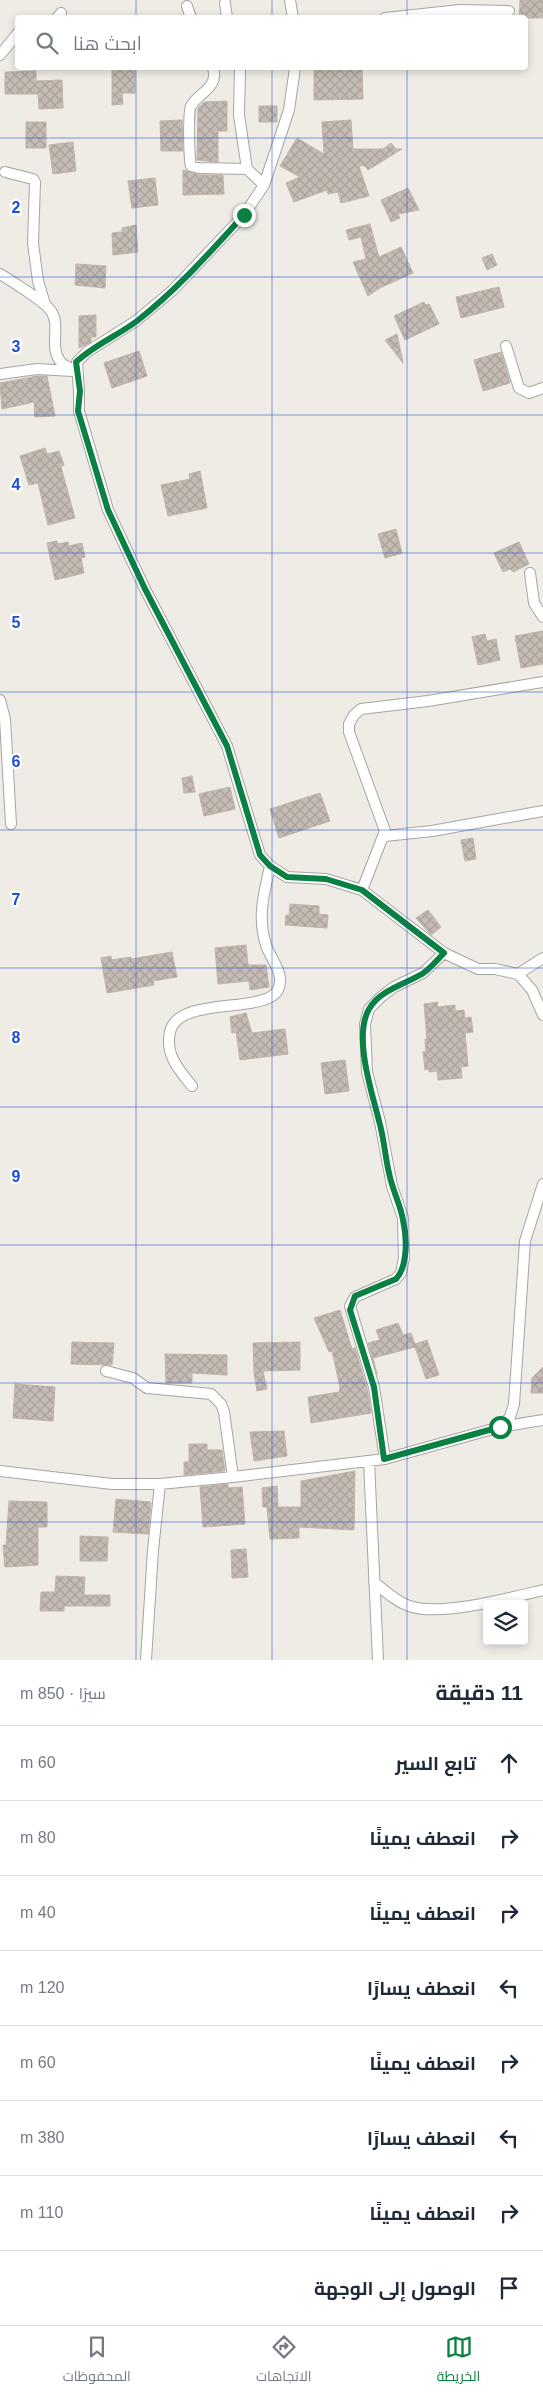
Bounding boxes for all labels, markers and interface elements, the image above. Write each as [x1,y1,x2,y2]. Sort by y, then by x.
search box [15,15,528,70]
icon: search [33,29,61,57]
text: ابحث هنا [73,33,142,54]
text: 2 [12,199,21,216]
route end [233,204,256,227]
text: 3 [12,338,21,355]
text: 4 [12,476,21,493]
text: 5 [12,614,21,631]
text: 6 [12,753,21,770]
text: 7 [12,891,21,908]
text: 8 [12,1029,21,1046]
text: 9 [12,1168,21,1185]
route start [489,1416,512,1439]
map controls [483,1600,528,1645]
button: layers [483,1600,528,1645]
text: 11 دقيقة [436,1681,523,1704]
text: سيرًا · 850 m [20,1685,106,1702]
icon: ahead [495,1749,523,1777]
text: تابع السير [395,1753,476,1774]
text: 60 m [20,1754,56,1771]
icon: right [495,1824,523,1852]
text: انعطف يمينًا [369,1828,476,1849]
text: 80 m [20,1829,56,1846]
icon: right [495,1899,523,1927]
text: انعطف يمينًا [369,1903,476,1924]
text: 40 m [20,1904,56,1921]
icon: left [495,1974,523,2002]
text: انعطف يسارًا [367,1978,476,1999]
text: 120 m [20,1979,64,1996]
icon: right [495,2049,523,2077]
text: انعطف يمينًا [369,2053,476,2074]
text: 60 m [20,2054,56,2071]
icon: left [495,2124,523,2152]
text: انعطف يسارًا [367,2128,476,2149]
text: 380 m [20,2129,64,2146]
icon: right [495,2199,523,2227]
text: انعطف يمينًا [369,2203,476,2224]
text: 110 m [20,2204,63,2221]
icon: arrive [495,2274,523,2302]
text: الوصول إلى الوجهة [314,2278,476,2299]
tab: المحفوظات [63,2333,131,2389]
tab: الاتجاهات [256,2333,311,2389]
tab: الخريطة [437,2333,480,2389]

